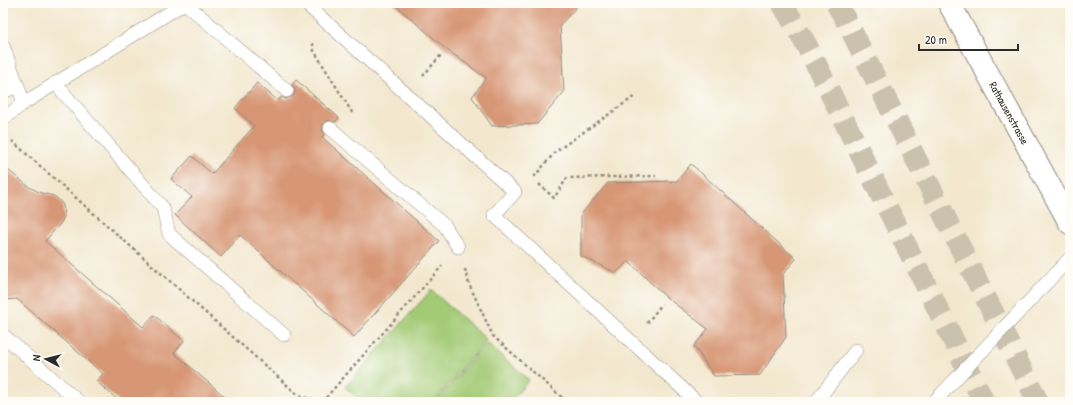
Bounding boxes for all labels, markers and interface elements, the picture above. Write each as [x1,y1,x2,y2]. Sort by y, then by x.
scale bar [919,26,1018,52]
text: 20 m [925,31,947,48]
street label: Rathausenstrasse [986,79,1032,147]
north arrow [26,339,66,379]
text: N [29,354,43,362]

